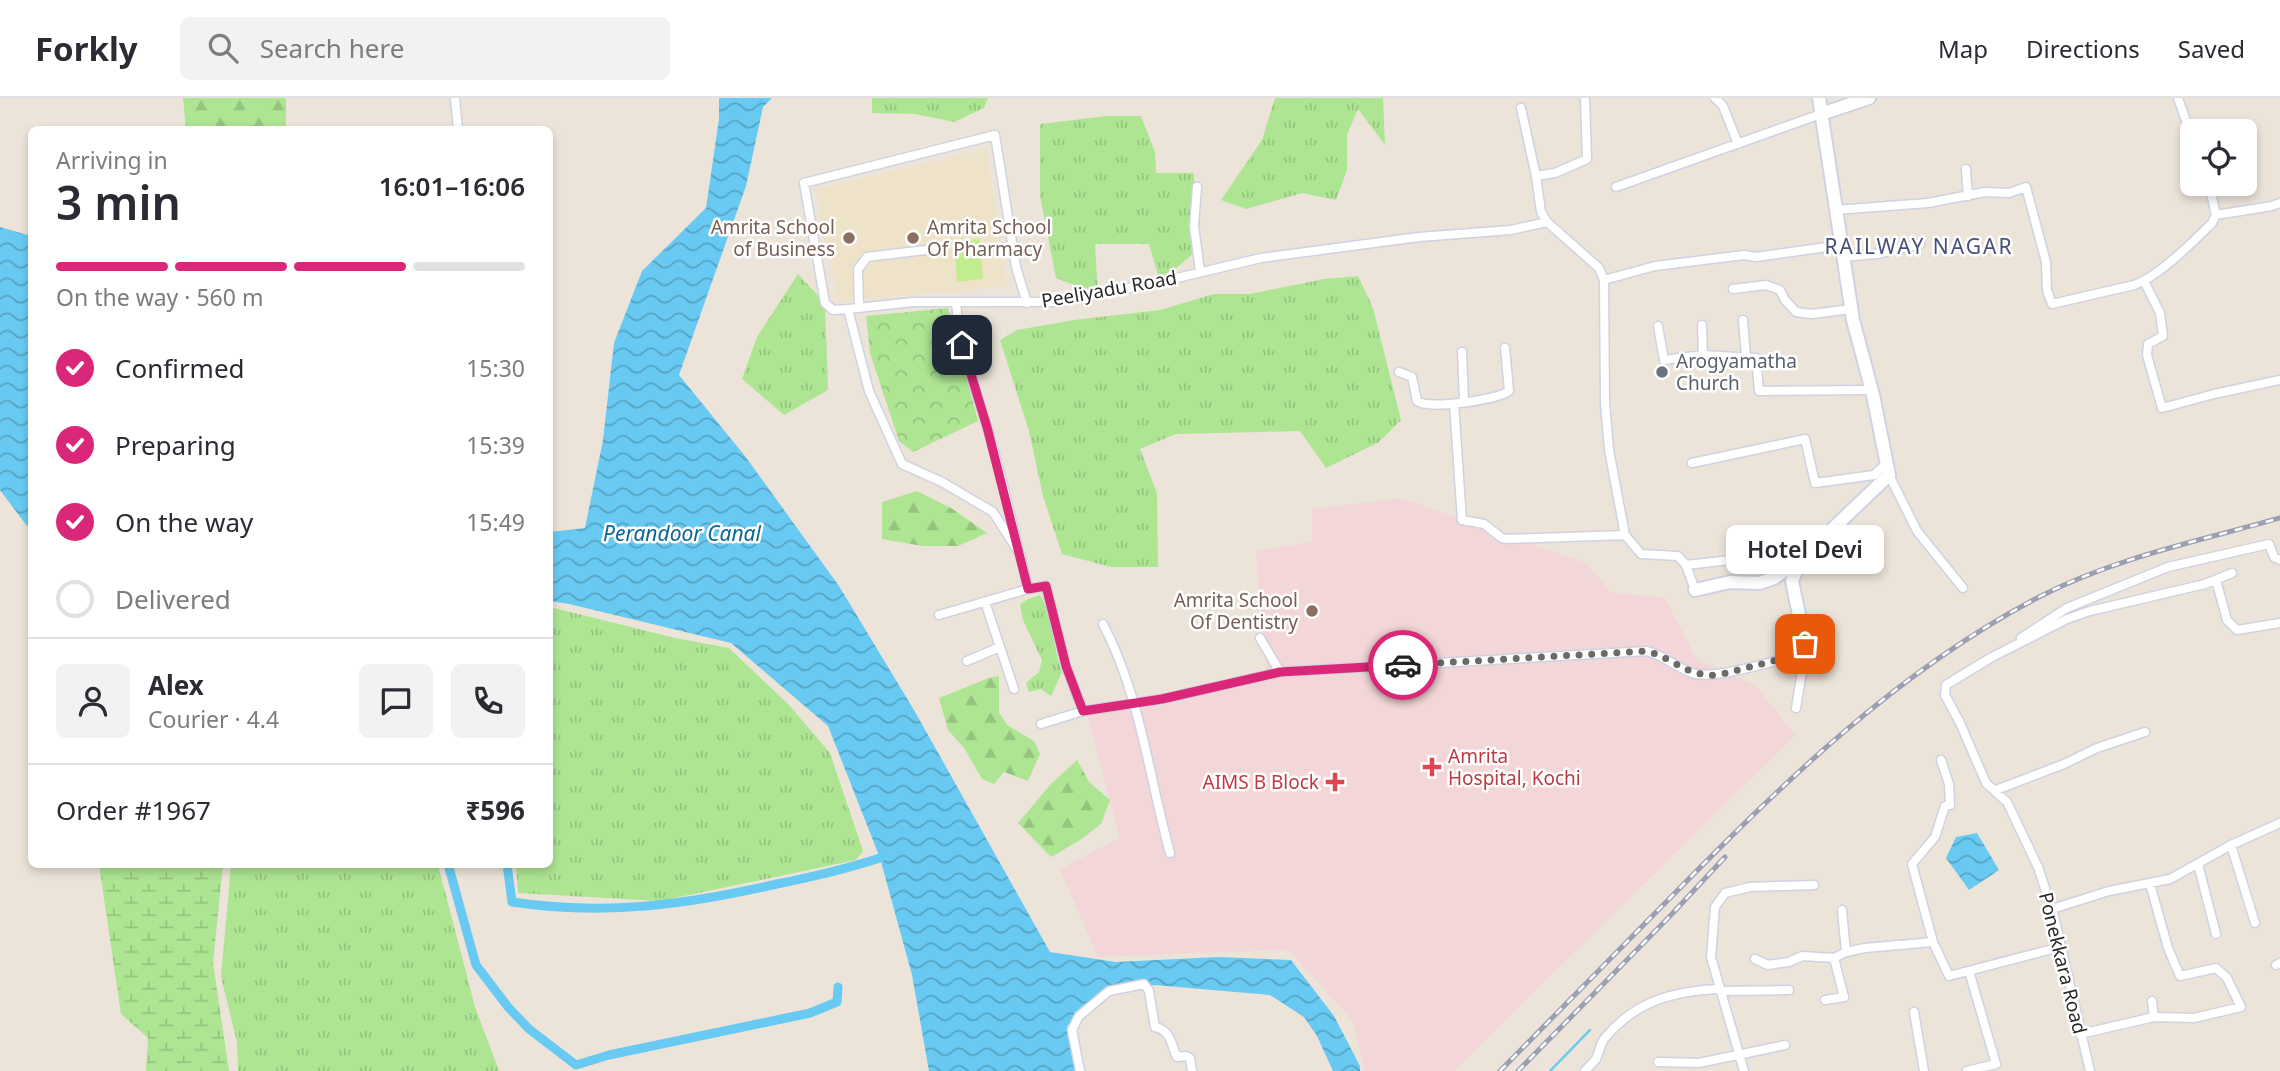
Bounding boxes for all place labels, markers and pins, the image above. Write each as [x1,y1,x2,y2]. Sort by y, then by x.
place label: Amrita School of Business [711,214,835,262]
place label: Amrita School Of Pharmacy [927,214,1051,262]
marker: Amrita School of Business [841,230,857,246]
marker: Amrita School Of Pharmacy [905,230,921,246]
pin [932,315,992,375]
place label: Arogyamatha Church [1676,348,1797,396]
marker: Arogyamatha Church [1654,364,1670,380]
callout: Hotel Devi [1726,525,1884,574]
place label: Amrita School Of Dentistry [1174,587,1298,635]
marker: Amrita School Of Dentistry [1304,603,1320,619]
pin [1775,614,1835,674]
place label: Amrita Hospital, Kochi [1448,743,1581,791]
marker: Amrita Hospital, Kochi [1422,757,1442,777]
place label: AIMS B Block [1203,769,1319,795]
marker: AIMS B Block [1325,772,1345,792]

